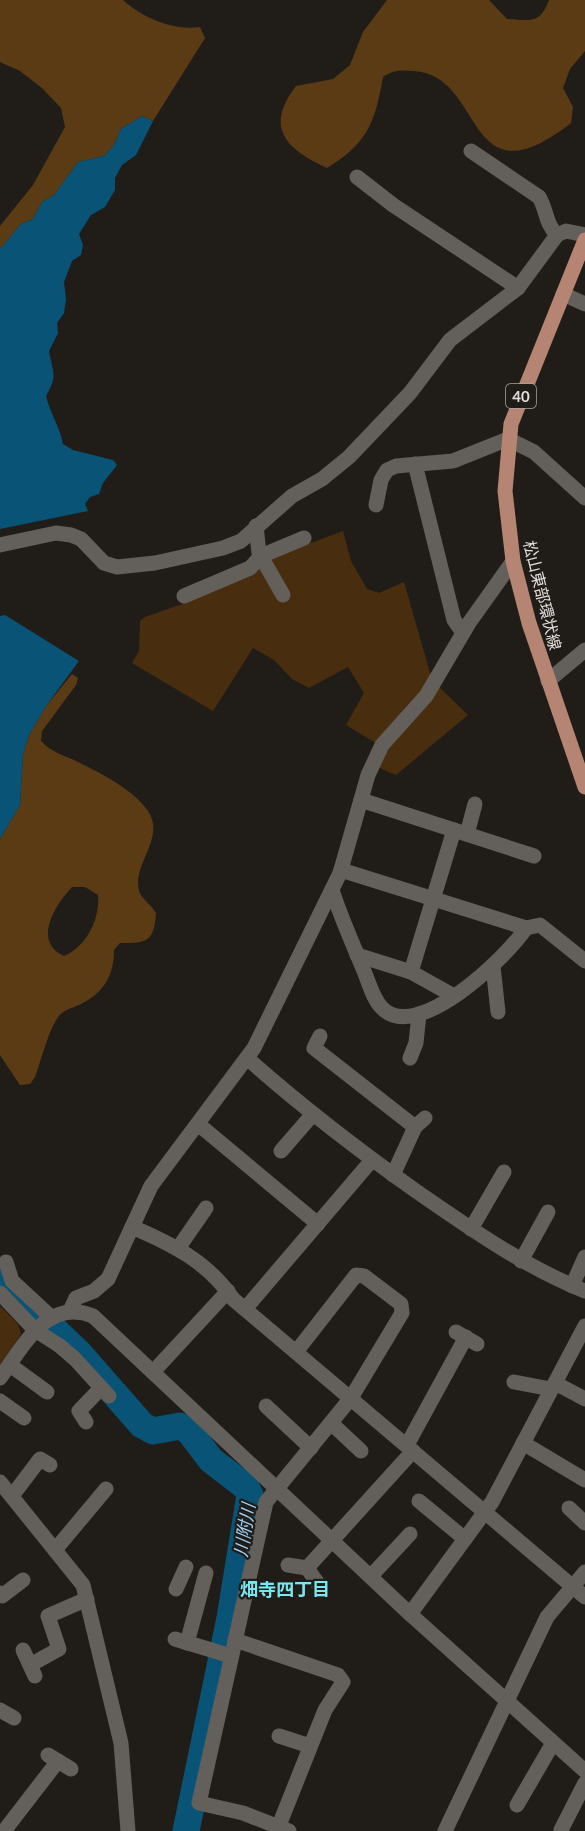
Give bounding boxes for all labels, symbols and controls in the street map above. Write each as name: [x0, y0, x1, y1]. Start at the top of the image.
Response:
road number: 40: [506, 384, 536, 408]
street label: 松山東部環状線: [520, 538, 566, 652]
water label: 川附川: [229, 1500, 259, 1558]
district label: 畑寺四丁目: [240, 1578, 330, 1600]

